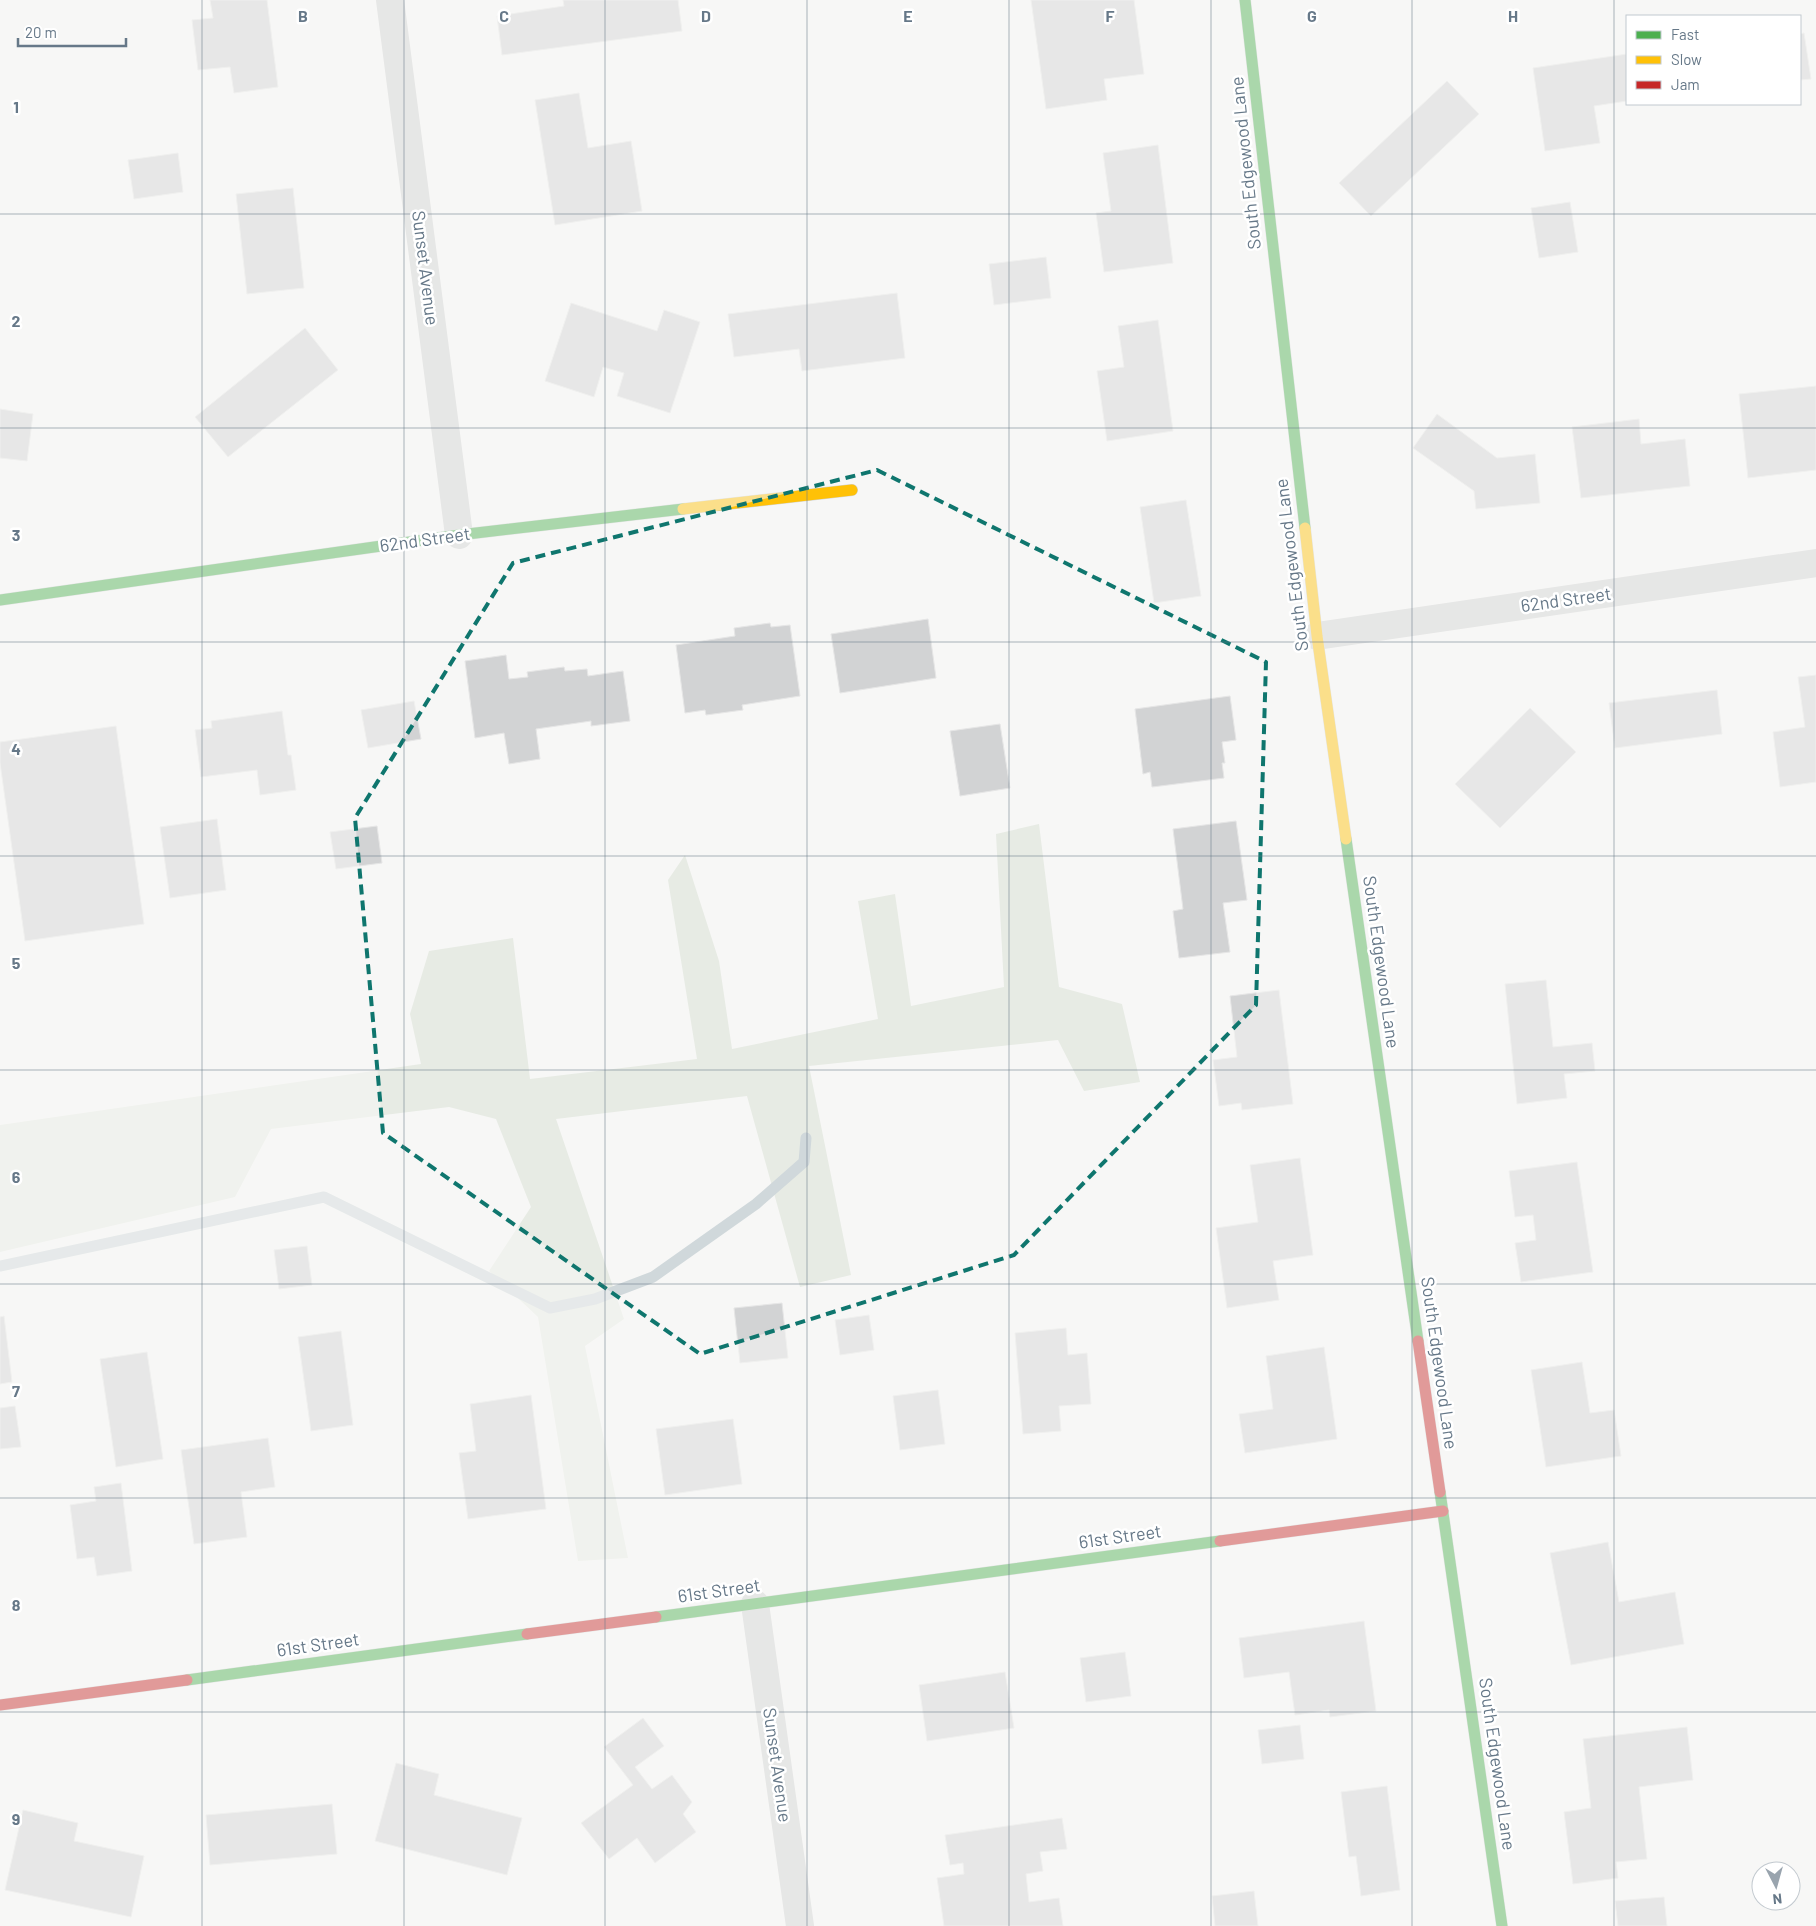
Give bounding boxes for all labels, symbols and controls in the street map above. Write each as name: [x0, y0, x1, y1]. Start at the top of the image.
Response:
text: B: [298, 6, 308, 25]
text: C: [499, 6, 509, 25]
text: D: [701, 6, 711, 25]
text: E: [903, 6, 913, 25]
text: F: [1106, 6, 1115, 25]
text: G: [1307, 6, 1317, 25]
text: H: [1508, 6, 1518, 25]
scale bar: [18, 15, 125, 47]
legend: [1626, 15, 1801, 105]
text: 20 m: [25, 23, 57, 41]
text: Fast: [1671, 25, 1699, 43]
text: Slow: [1671, 50, 1702, 68]
text: Jam: [1671, 75, 1700, 93]
street label: South Edgewood Lane: [1225, 76, 1265, 251]
text: 1: [13, 97, 19, 116]
street label: Sunset Avenue: [408, 209, 444, 326]
text: 2: [12, 311, 21, 330]
street label: South Edgewood Lane: [1269, 478, 1313, 653]
street label: 62nd Street: [378, 522, 471, 556]
text: 3: [12, 525, 20, 544]
street label: 62nd Street: [1519, 582, 1612, 616]
text: 4: [11, 739, 21, 758]
street label: South Edgewood Lane: [1359, 874, 1405, 1049]
text: 5: [12, 953, 21, 972]
text: 6: [12, 1167, 21, 1186]
street label: South Edgewood Lane: [1417, 1275, 1463, 1450]
text: 7: [12, 1381, 20, 1400]
street label: 61st Street: [1077, 1519, 1163, 1553]
street label: 61st Street: [676, 1573, 762, 1607]
text: 8: [12, 1595, 21, 1614]
street label: 61st Street: [275, 1627, 361, 1661]
street label: South Edgewood Lane: [1475, 1676, 1521, 1851]
street label: Sunset Avenue: [759, 1706, 797, 1824]
text: 9: [12, 1809, 20, 1828]
north arrow: [1751, 1861, 1801, 1911]
text: N: [1772, 1890, 1783, 1908]

